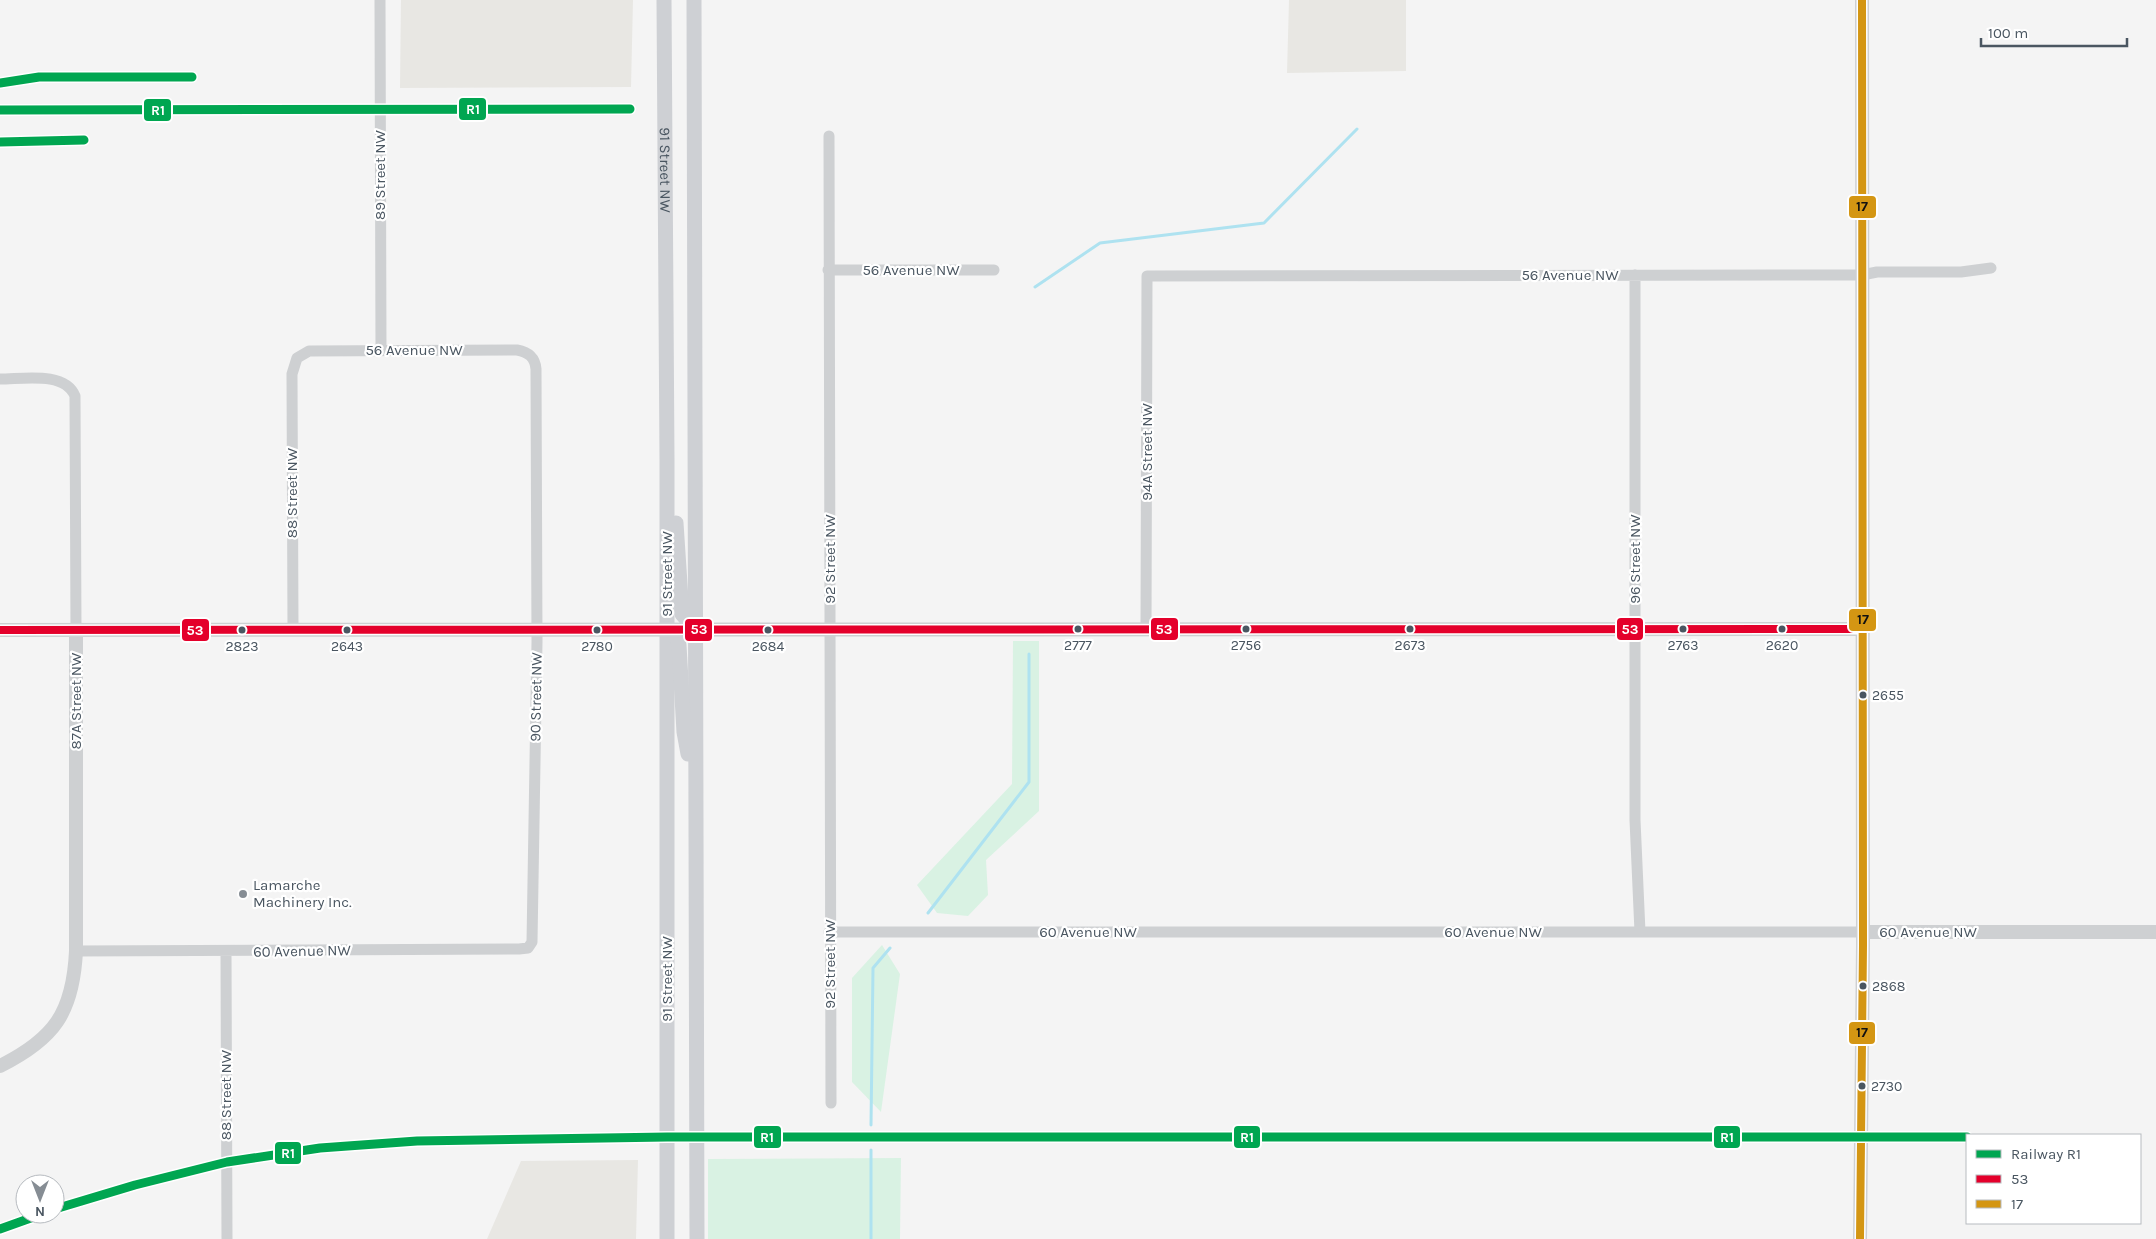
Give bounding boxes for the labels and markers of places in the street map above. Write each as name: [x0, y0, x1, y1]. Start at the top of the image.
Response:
marker: 2777: [1073, 624, 1083, 634]
marker: 2756: [1241, 624, 1251, 634]
marker: 2673: [1405, 624, 1415, 634]
marker: 2763: [1678, 624, 1688, 634]
marker: 2620: [1777, 624, 1787, 634]
marker: 2823: [237, 625, 247, 635]
marker: 2643: [342, 625, 352, 635]
marker: 2780: [592, 625, 602, 635]
marker: 2684: [763, 625, 773, 635]
place label: 2777: [1064, 637, 1092, 654]
place label: 2756: [1231, 637, 1261, 654]
place label: 2673: [1395, 637, 1425, 654]
place label: 2763: [1668, 637, 1698, 654]
place label: 2620: [1766, 637, 1798, 654]
place label: 2823: [225, 638, 259, 655]
place label: 2643: [331, 638, 363, 655]
place label: 2780: [581, 638, 613, 655]
place label: 2684: [752, 638, 784, 655]
place label: 2655: [1872, 687, 1904, 704]
marker: 2655: [1858, 690, 1868, 700]
place label: Lamarche Machinery Inc.: [253, 876, 352, 911]
marker: Lamarche Machinery Inc.: [237, 888, 249, 900]
place label: 2868: [1872, 978, 1905, 995]
marker: 2868: [1858, 981, 1868, 991]
place label: 2730: [1871, 1078, 1902, 1095]
marker: 2730: [1857, 1081, 1867, 1091]

